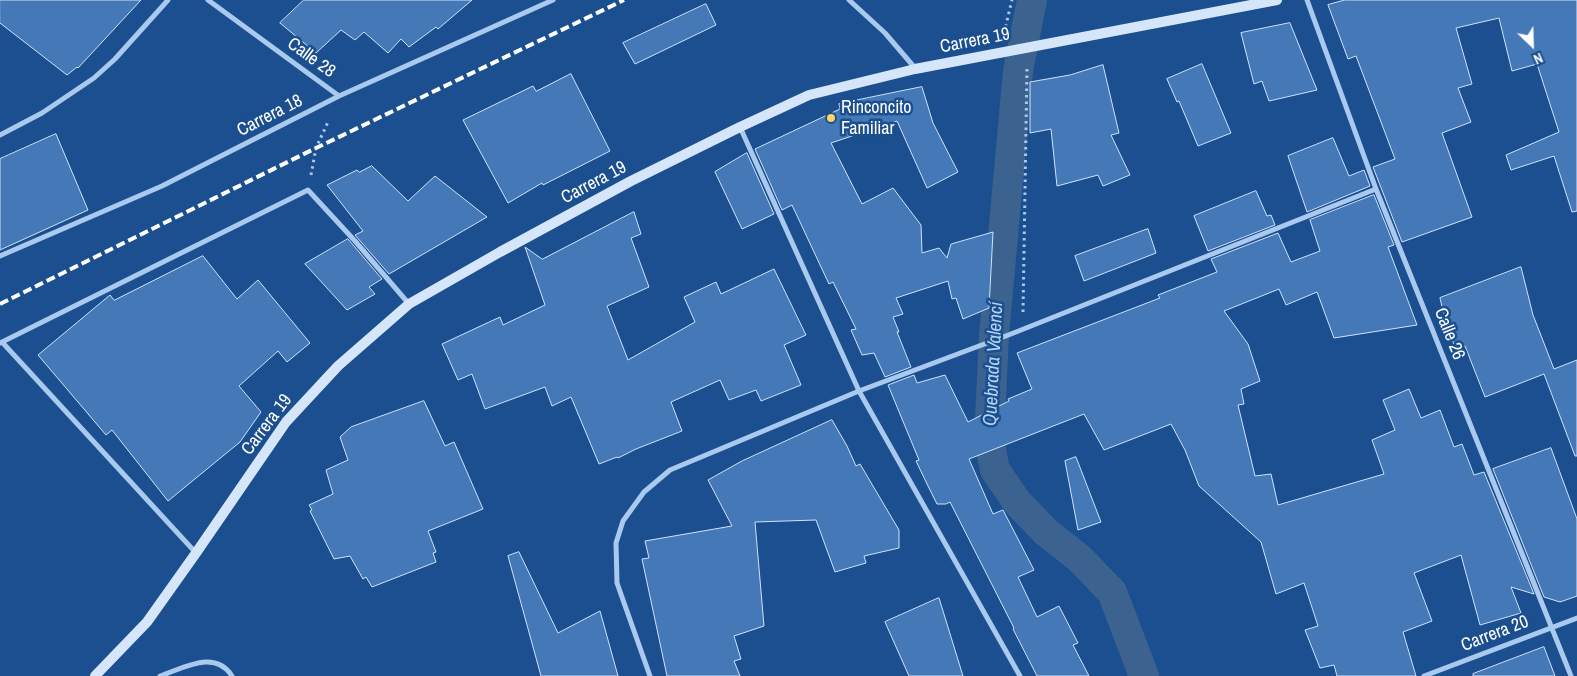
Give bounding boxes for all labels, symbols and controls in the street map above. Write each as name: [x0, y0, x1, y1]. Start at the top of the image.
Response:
north arrow: [1507, 20, 1557, 70]
street label: Carrera 19: [938, 24, 1012, 58]
street label: Calle 28: [283, 33, 339, 83]
text: N: [1531, 49, 1546, 69]
street label: Carrera 18: [234, 90, 306, 142]
place label: Rinconcito Familiar: [841, 97, 912, 140]
marker: Rinconcito Familiar: [825, 112, 837, 124]
street label: Carrera 19: [558, 157, 630, 209]
water label: Quebrada Valencí: [979, 301, 1009, 427]
street label: Calle 26: [1429, 305, 1469, 363]
street label: Carrera 19: [237, 390, 297, 460]
street label: Carrera 20: [1458, 611, 1532, 657]

